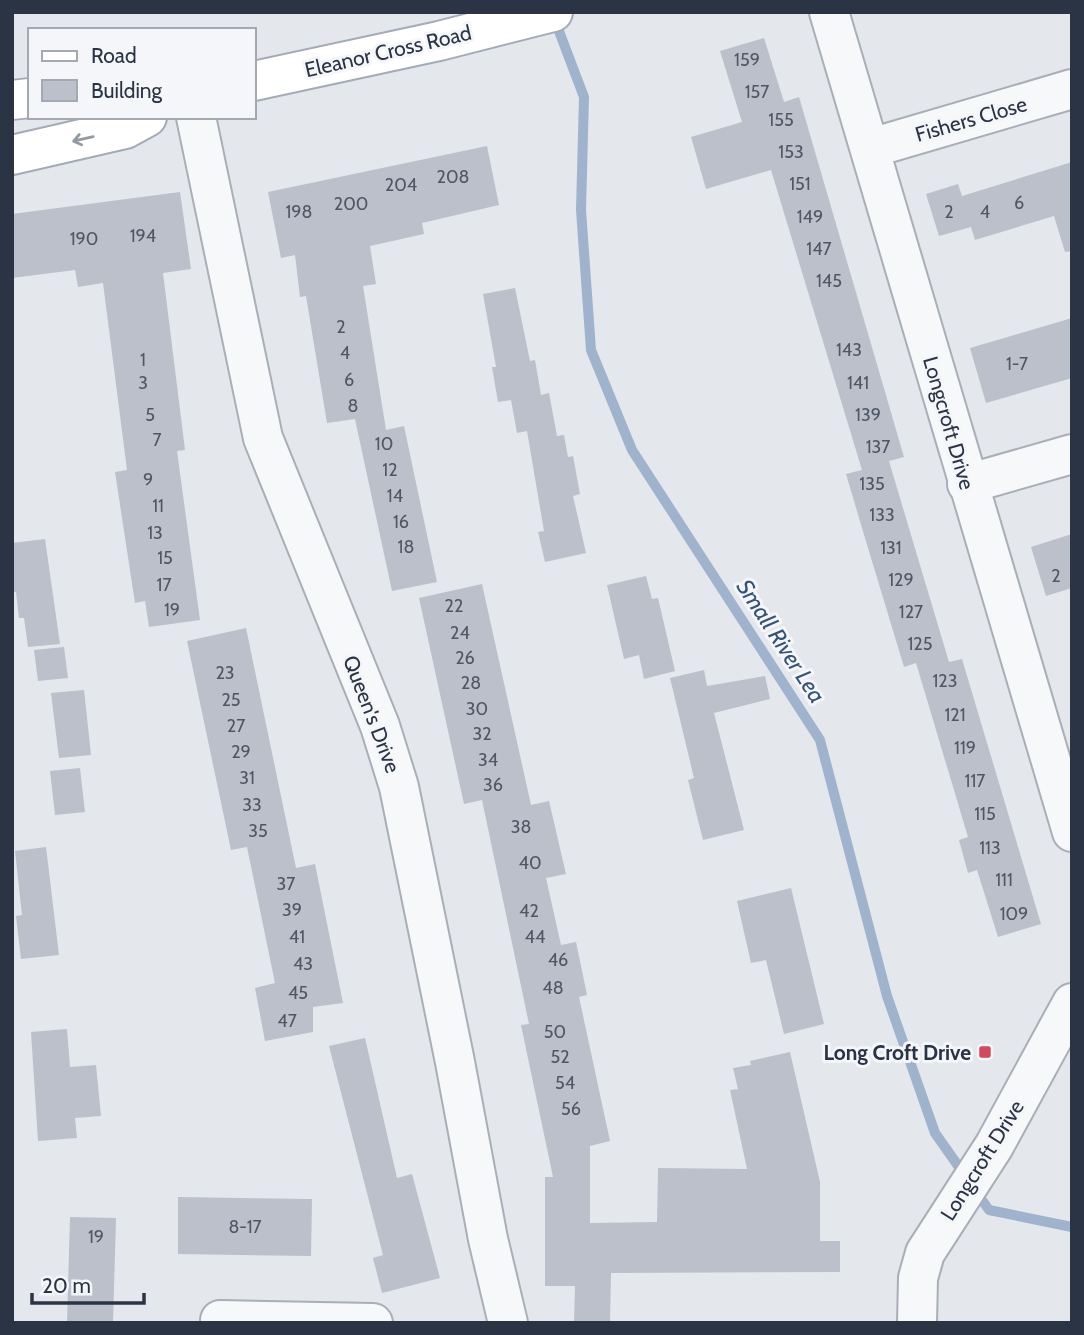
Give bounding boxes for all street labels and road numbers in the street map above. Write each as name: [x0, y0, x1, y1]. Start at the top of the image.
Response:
street label: Eleanor Cross Road: [302, 20, 474, 82]
street label: Fishers Close: [912, 91, 1030, 147]
street label: Longcroft Drive: [918, 354, 980, 493]
street label: Queen's Drive: [338, 652, 406, 777]
street label: Longcroft Drive: [935, 1095, 1029, 1225]

